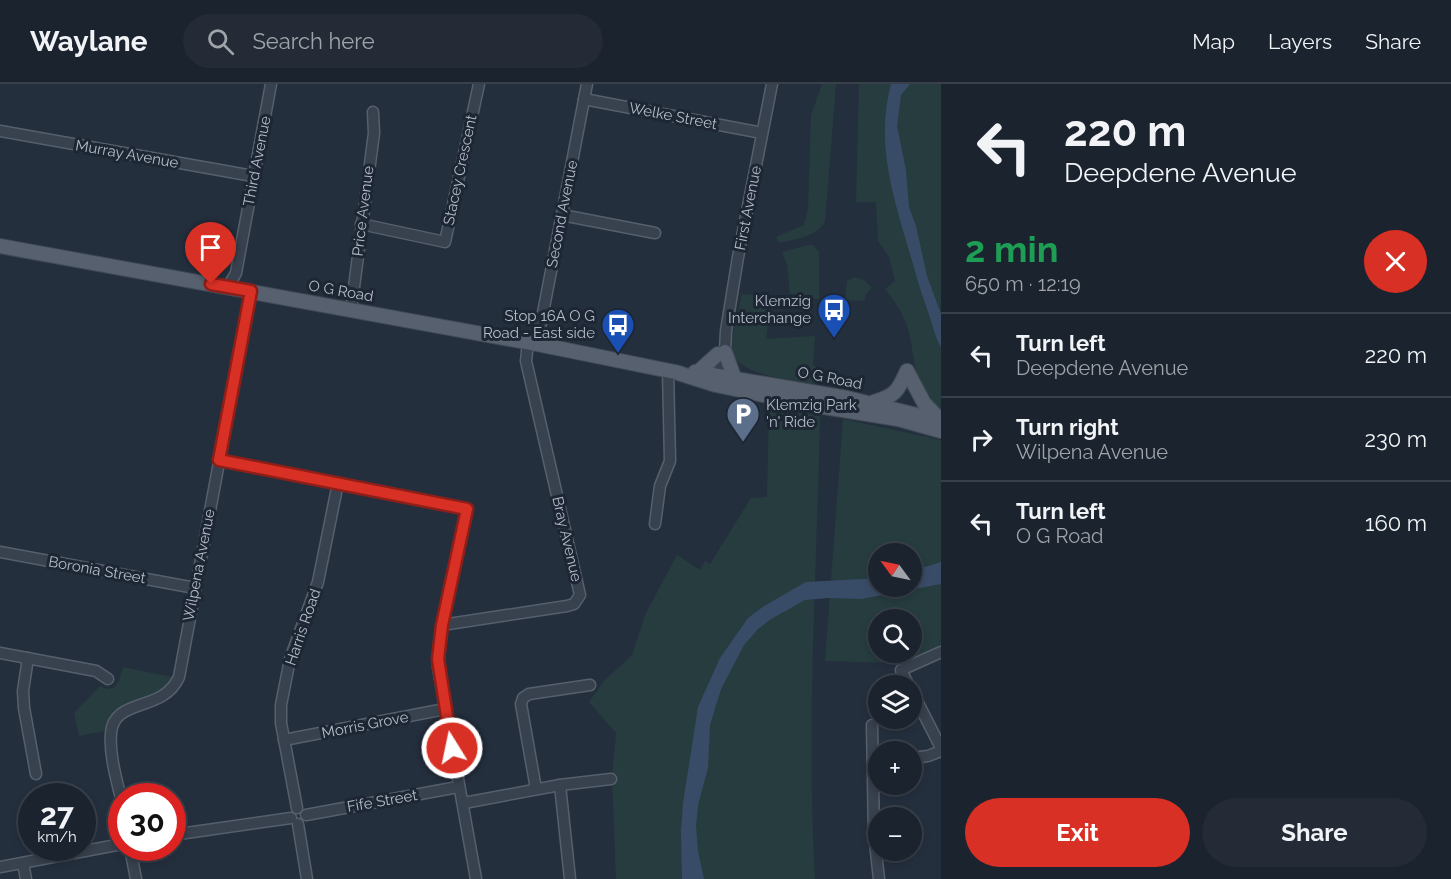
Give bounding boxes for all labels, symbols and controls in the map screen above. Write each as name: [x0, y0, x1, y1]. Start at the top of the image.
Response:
search box: [183, 14, 603, 68]
text: Waylane: [30, 25, 147, 58]
icon: search: [204, 25, 237, 58]
text: Search here: [252, 28, 375, 54]
text: Map: [1192, 29, 1235, 54]
text: Layers: [1268, 29, 1332, 54]
text: Share: [1365, 29, 1421, 54]
street label: Welke Street: [627, 99, 719, 133]
text: 220 m: [1064, 107, 1186, 156]
icon: left: [965, 108, 1043, 186]
street label: Stacey Crescent: [440, 113, 480, 227]
street label: Third Avenue: [239, 114, 275, 208]
street label: Murray Avenue: [74, 136, 180, 172]
text: Deepdene Avenue: [1064, 157, 1297, 188]
street label: Second Avenue: [543, 159, 581, 269]
street label: First Avenue: [731, 164, 765, 252]
street label: Price Avenue: [349, 165, 377, 257]
pin: [185, 222, 236, 284]
text: 2 min: [965, 228, 1058, 270]
button: close: [1364, 230, 1427, 293]
icon: arrive: [194, 231, 227, 264]
text: 650 m · 12:19: [965, 272, 1081, 296]
street label: O G Road: [307, 276, 375, 306]
place label: Klemzig Interchange: [728, 292, 811, 327]
bus stop icon: Klemzig Interchange: [816, 292, 852, 339]
place label: Stop 16A O G Road - East side: [483, 307, 595, 342]
bus stop icon: Stop 16A O G Road - East side: [600, 307, 636, 354]
text: Turn left: [1016, 330, 1106, 356]
icon: left: [965, 339, 998, 372]
text: 220 m: [1365, 342, 1427, 368]
text: Deepdene Avenue: [1016, 356, 1188, 380]
street label: O G Road: [796, 363, 864, 393]
parking icon: Klemzig Park 'n' Ride: [725, 396, 761, 443]
place label: Klemzig Park 'n' Ride: [766, 396, 857, 431]
text: Turn right: [1016, 414, 1119, 440]
icon: right: [965, 423, 998, 456]
text: 230 m: [1364, 426, 1427, 452]
text: Wilpena Avenue: [1016, 440, 1168, 464]
street label: Bray Avenue: [548, 495, 586, 584]
text: Turn left: [1016, 498, 1106, 524]
street label: Wilpena Avenue: [179, 507, 219, 623]
icon: left: [965, 507, 998, 540]
text: 160 m: [1365, 510, 1427, 536]
text: O G Road: [1016, 524, 1104, 548]
north arrow: [868, 543, 922, 597]
map controls: [868, 543, 922, 861]
street label: Boronia Street: [47, 553, 147, 587]
street label: Harris Road: [281, 586, 325, 668]
button: search: [868, 609, 922, 663]
button: layers: [868, 675, 922, 729]
street label: Morris Grove: [320, 708, 410, 742]
position arrow: [420, 716, 484, 780]
button: +: [868, 741, 922, 795]
speed limit sign: 30: [108, 783, 186, 861]
street label: Fife Street: [345, 786, 419, 816]
text: 27: [40, 797, 74, 832]
button: Exit: [965, 798, 1190, 867]
button: Share: [1202, 798, 1427, 867]
button: −: [868, 807, 922, 861]
text: km/h: [37, 828, 77, 846]

